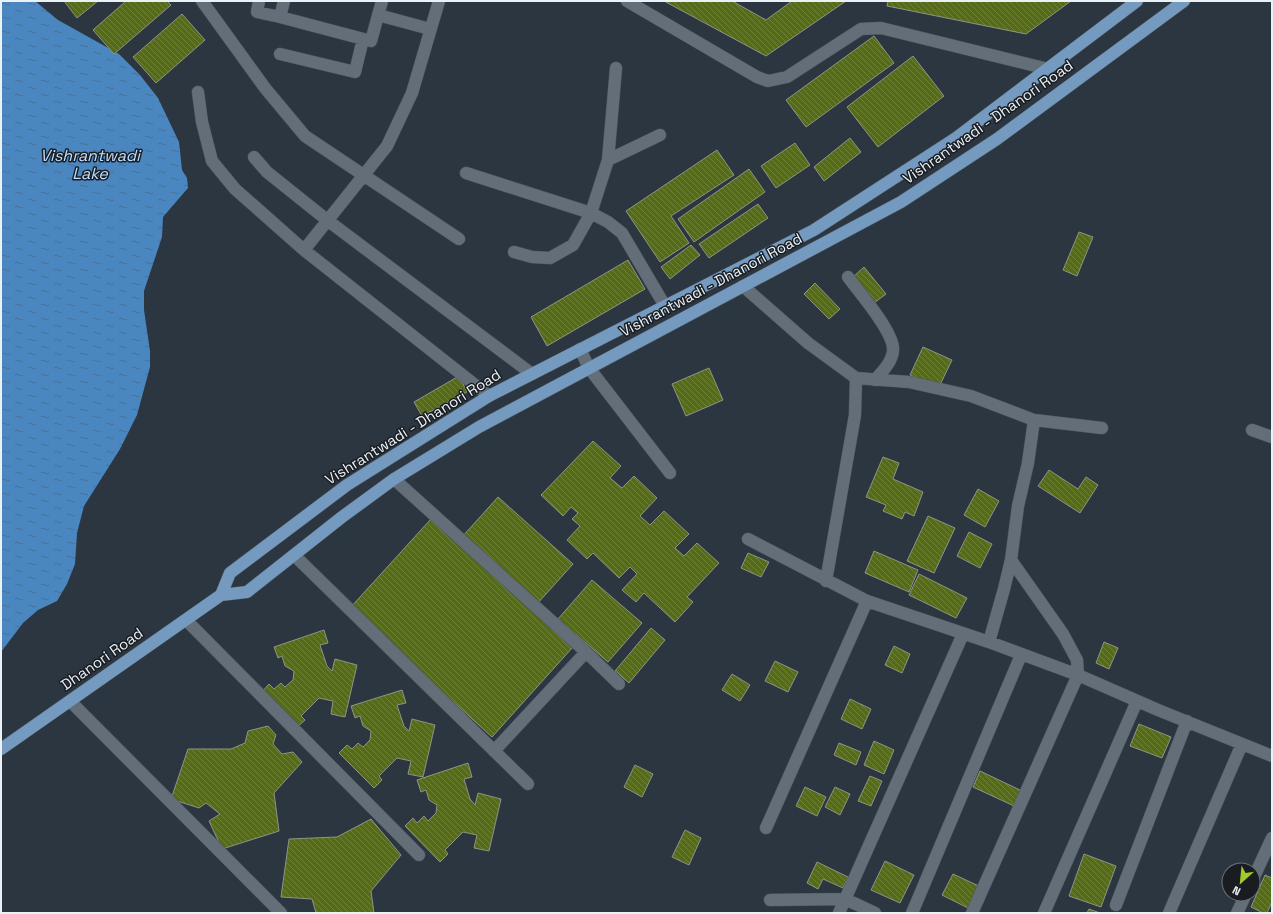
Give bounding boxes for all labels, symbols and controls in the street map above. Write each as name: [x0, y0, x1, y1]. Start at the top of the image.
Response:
street label: Vishrantwadi - Dhanori Road: [899, 55, 1077, 188]
water label: Vishrantwadi Lake: [40, 145, 142, 184]
street label: Vishrantwadi - Dhanori Road: [616, 228, 805, 341]
street label: Vishrantwadi - Dhanori Road: [321, 365, 504, 489]
street label: Dhanori Road: [57, 623, 147, 694]
north arrow: [1221, 862, 1261, 902]
text: N: [1230, 883, 1243, 899]

